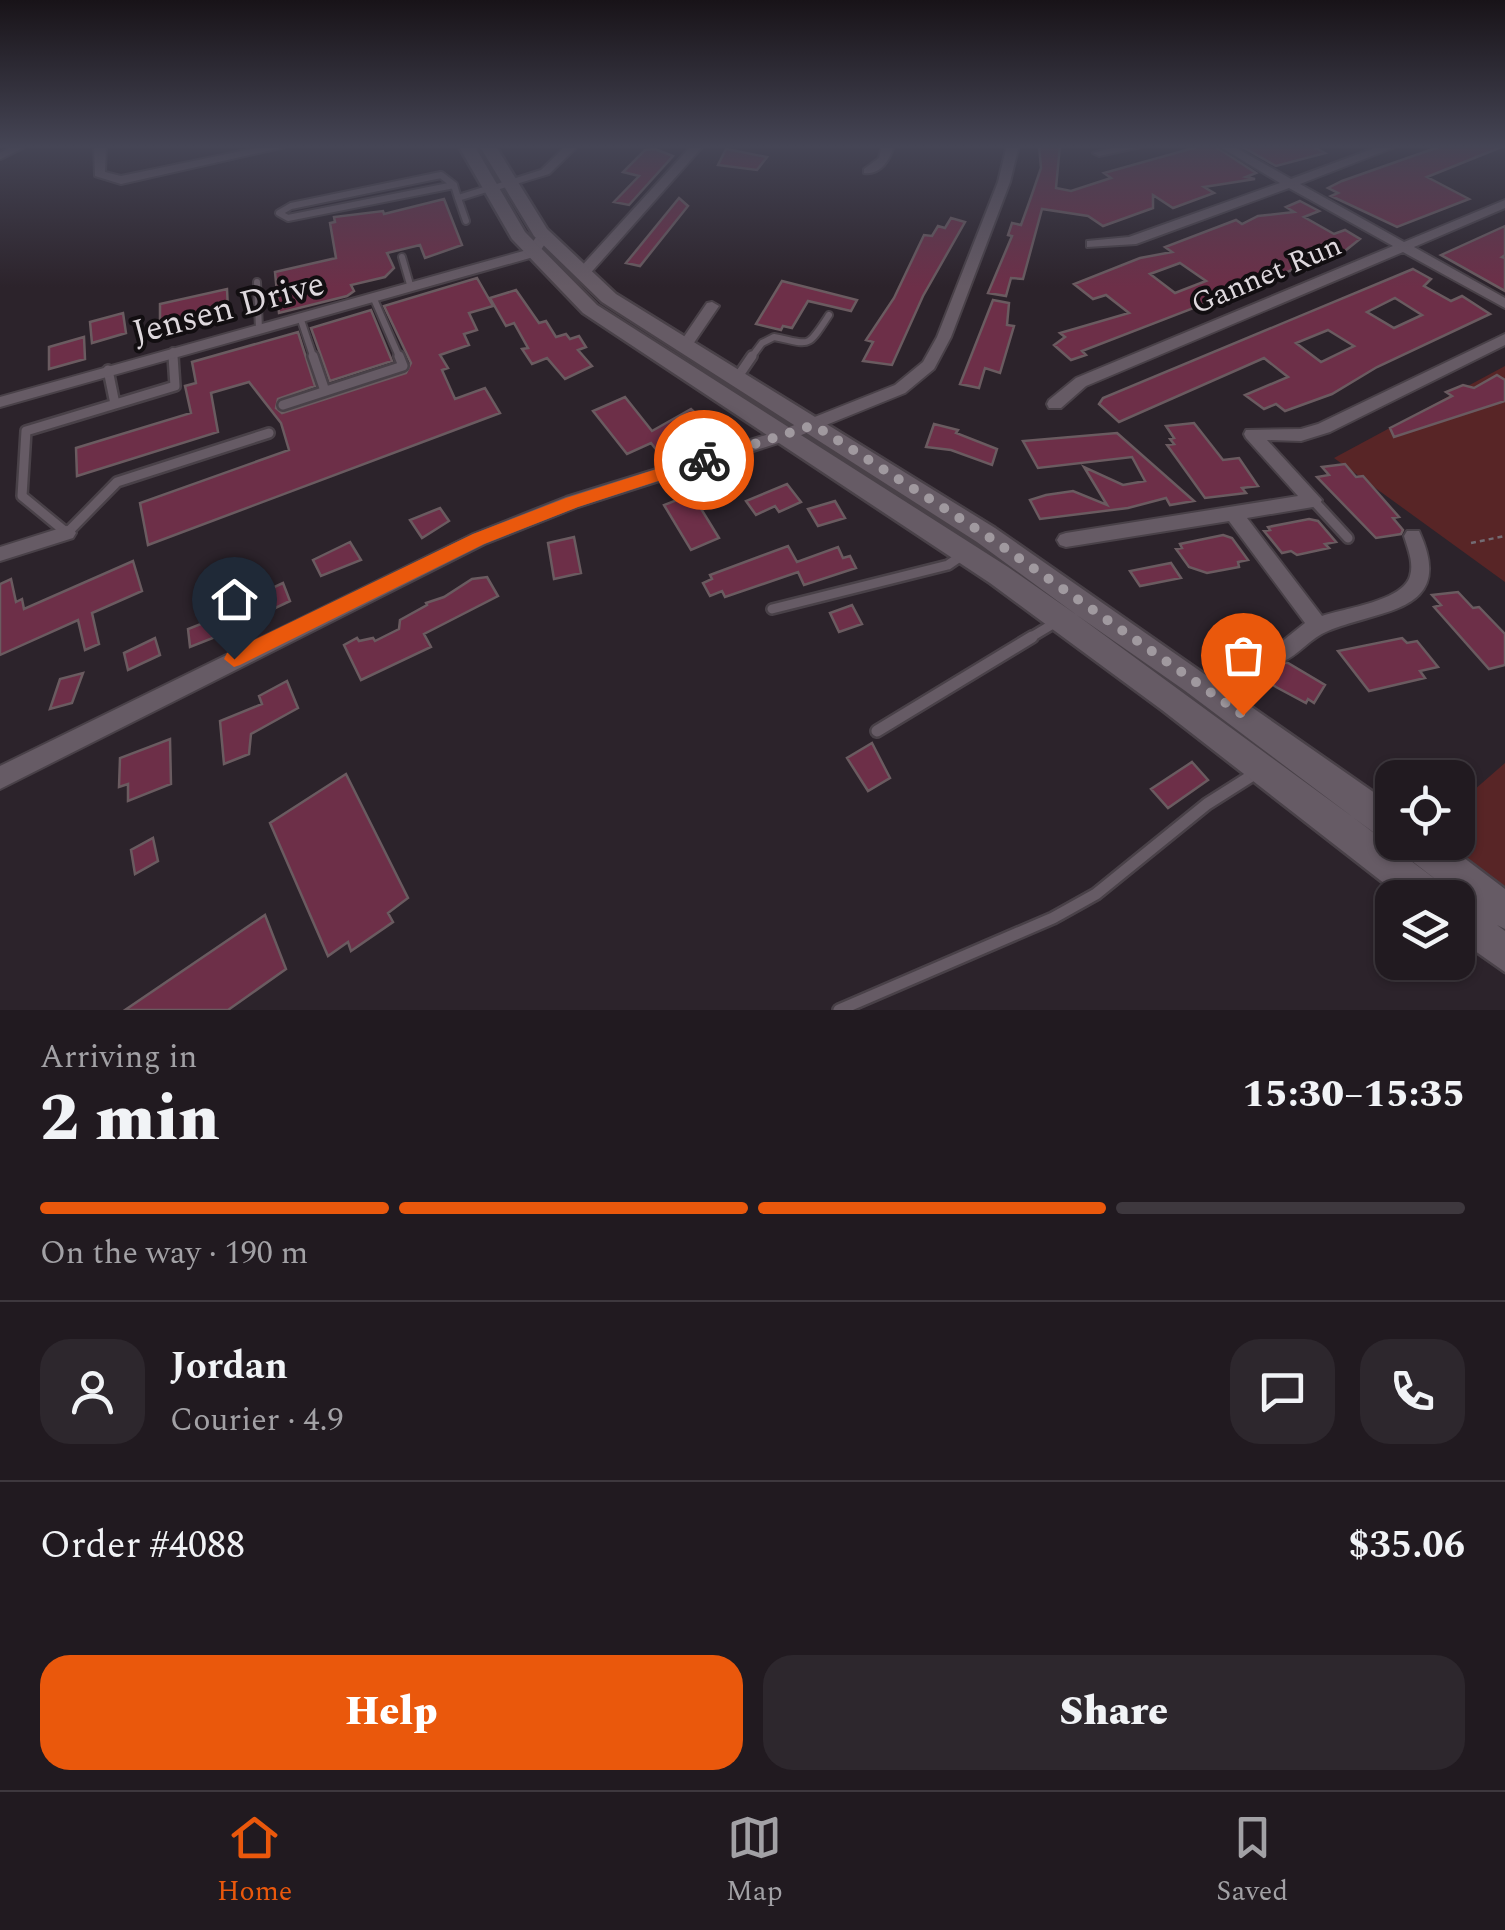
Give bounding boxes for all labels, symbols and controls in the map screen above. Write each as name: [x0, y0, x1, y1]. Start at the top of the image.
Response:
street label: Gannet Run: [1184, 223, 1349, 327]
street label: Jensen Drive: [126, 257, 330, 360]
courier: [654, 410, 754, 510]
icon: bike: [677, 433, 732, 488]
pin: [192, 557, 277, 660]
icon: home: [207, 572, 262, 627]
pin: [1201, 613, 1286, 716]
icon: bag: [1216, 628, 1271, 683]
map controls: [1375, 760, 1475, 980]
button: locate: [1375, 760, 1475, 860]
button: layers: [1375, 880, 1475, 980]
text: Arriving in: [40, 1033, 197, 1082]
text: 15:30–15:35: [1242, 1066, 1465, 1124]
text: 2 min: [40, 1070, 220, 1169]
text: On the way · 190 m: [40, 1229, 308, 1278]
text: Jordan: [170, 1338, 288, 1396]
button: person: [40, 1339, 145, 1444]
button: chat: [1230, 1339, 1335, 1444]
button: phone: [1360, 1339, 1465, 1444]
text: Courier · 4.9: [170, 1396, 343, 1445]
text: Order #4088: [40, 1517, 245, 1575]
text: $35.06: [1348, 1517, 1465, 1575]
button: Help: [40, 1655, 743, 1770]
button: Share: [763, 1655, 1465, 1770]
tab: Home: [217, 1810, 292, 1913]
tab: Map: [726, 1810, 783, 1913]
tab: Saved: [1216, 1810, 1288, 1913]

